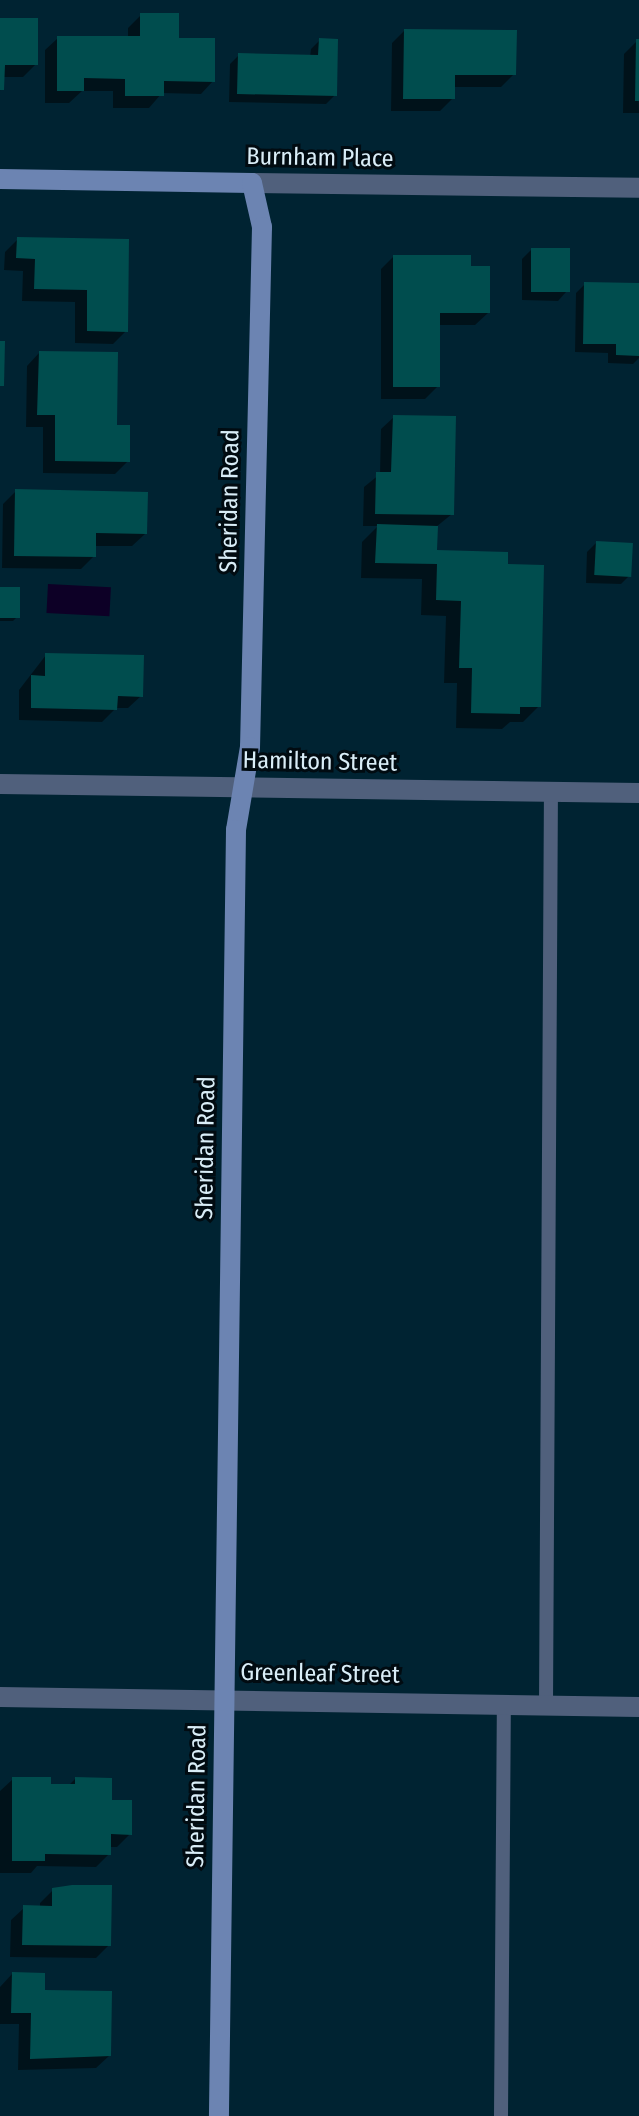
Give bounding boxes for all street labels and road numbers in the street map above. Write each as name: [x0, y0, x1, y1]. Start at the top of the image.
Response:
street label: Burnham Place: [246, 142, 394, 174]
street label: Sheridan Road: [214, 429, 246, 573]
street label: Hamilton Street: [242, 746, 398, 778]
street label: Sheridan Road: [190, 1076, 222, 1220]
street label: Greenleaf Street: [240, 1658, 400, 1690]
street label: Sheridan Road: [181, 1724, 213, 1868]

